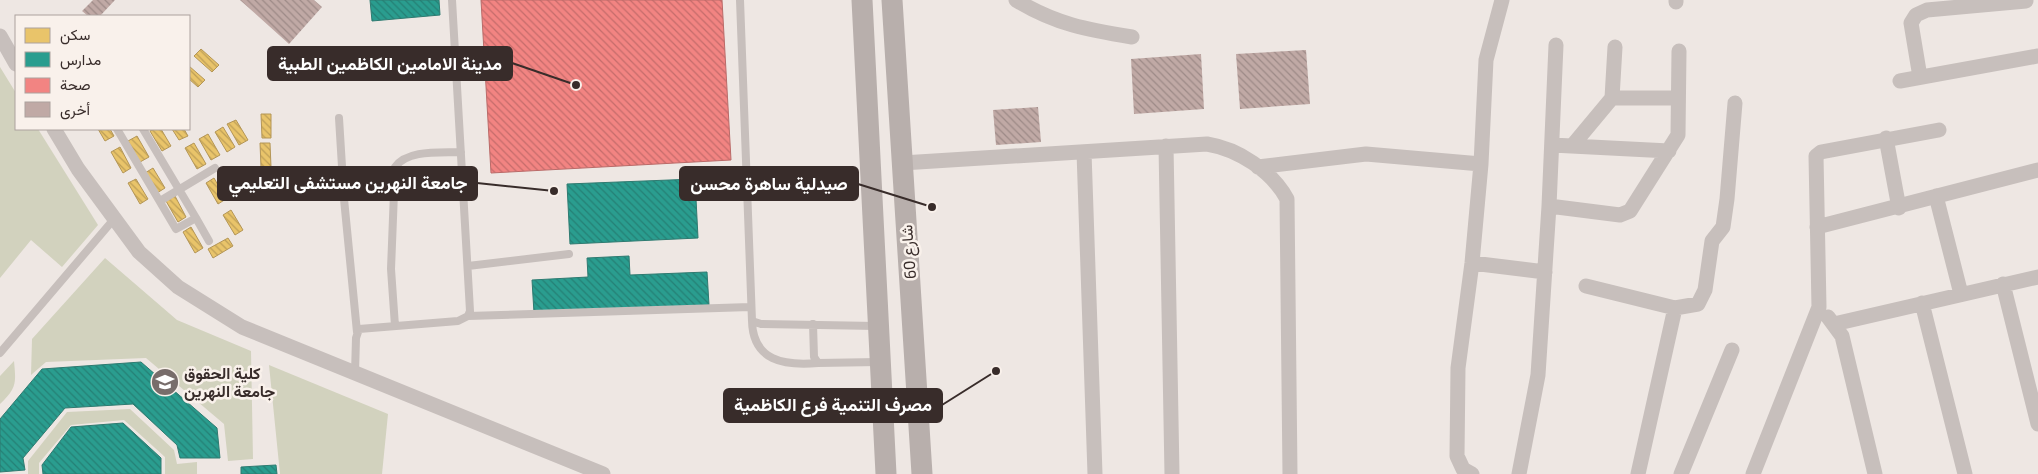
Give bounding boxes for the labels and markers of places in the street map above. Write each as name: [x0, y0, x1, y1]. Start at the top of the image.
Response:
callout: مدينة الامامين الكاظمين الطبية: [268, 47, 512, 80]
callout: جامعة النهرين مستشفى التعليمي: [218, 167, 477, 200]
callout: صيدلية ساهرة محسن: [680, 167, 858, 200]
place label: كلية الحقوق جامعة النهرين: [184, 363, 275, 402]
school or university icon: كلية الحقوق جامعة النهرين: [150, 367, 180, 397]
callout: مصرف التنمية فرع الكاظمية: [724, 389, 942, 422]

